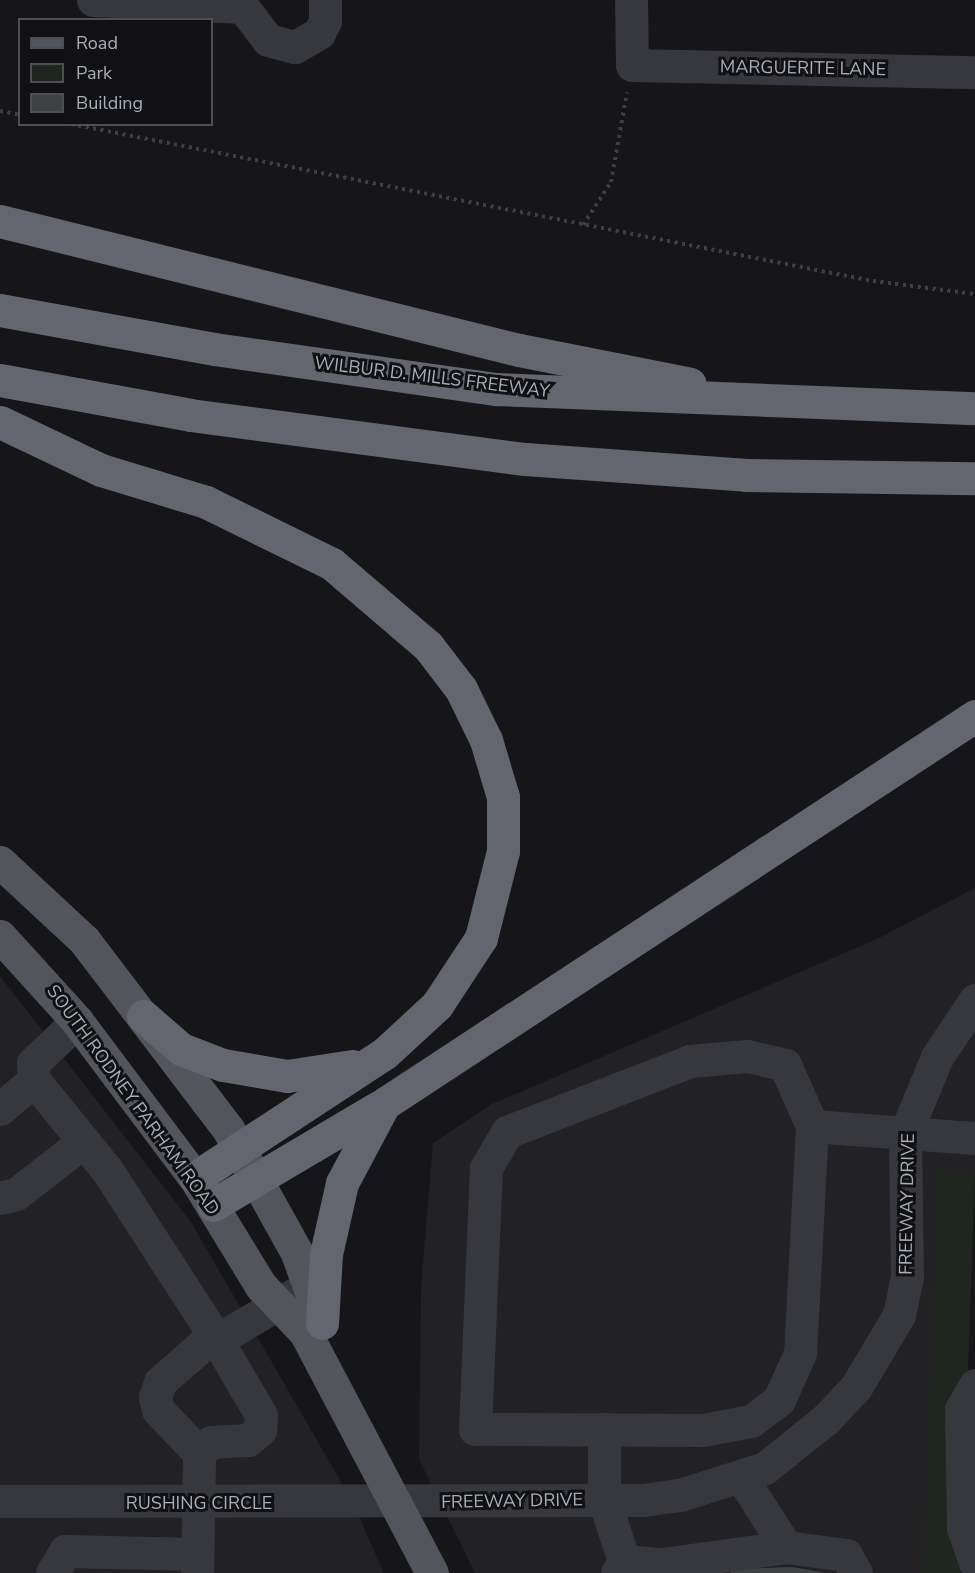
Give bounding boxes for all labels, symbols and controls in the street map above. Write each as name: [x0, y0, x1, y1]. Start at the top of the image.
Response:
legend: [18, 18, 213, 126]
text: Road: [76, 31, 118, 55]
street label: MARGUERITE LANE: [720, 56, 886, 80]
text: Park: [76, 61, 112, 85]
text: Building: [76, 91, 143, 115]
street label: WILBUR D. MILLS FREEWAY: [313, 352, 551, 402]
street label: SOUTH RODNEY PARHAM ROAD: [42, 981, 224, 1219]
street label: FREEWAY DRIVE: [895, 1133, 919, 1275]
street label: FREEWAY DRIVE: [441, 1489, 583, 1513]
street label: RUSHING CIRCLE: [126, 1492, 272, 1514]

